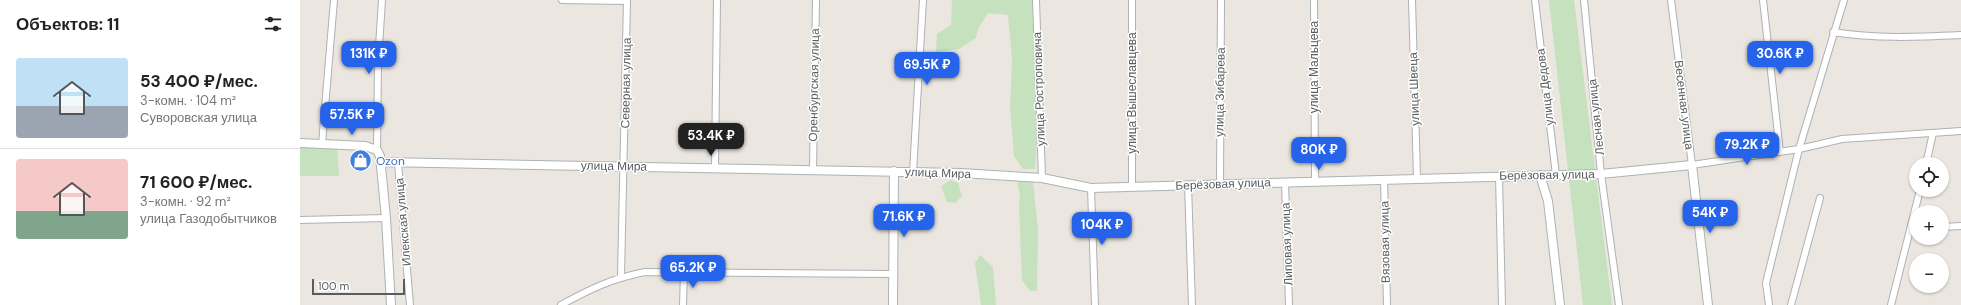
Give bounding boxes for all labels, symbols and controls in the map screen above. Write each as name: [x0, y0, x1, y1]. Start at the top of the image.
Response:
text: Объектов: 11: [16, 13, 119, 35]
icon: filters: [262, 13, 284, 35]
street label: улица Мальцева: [1306, 20, 1322, 113]
street label: Оренбургская улица: [805, 28, 823, 142]
street label: улица Ростроповича: [1029, 31, 1049, 146]
street label: улица Вышеславцева: [1124, 32, 1140, 154]
street label: Северная улица: [617, 37, 635, 129]
pin: 131K ₽: [336, 41, 402, 75]
pin: 30.6K ₽: [1743, 41, 1817, 75]
text: 131K ₽: [350, 45, 388, 62]
text: 30.6K ₽: [1756, 45, 1804, 62]
street label: улица Зибарева: [1211, 47, 1229, 137]
street label: улица Дедова: [1532, 47, 1558, 126]
pin: 69.5K ₽: [890, 52, 964, 86]
street label: улица Швеца: [1405, 52, 1423, 126]
text: 69.5K ₽: [903, 56, 951, 73]
street label: Весенная улица: [1671, 59, 1697, 151]
text: 53 400 ₽/мес.: [140, 70, 258, 92]
icon: home: [48, 74, 96, 122]
street label: Лесная улица: [1584, 78, 1608, 156]
text: 3-комн. · 104 m²: [140, 92, 236, 109]
pin: 57.5K ₽: [315, 102, 389, 136]
text: 57.5K ₽: [329, 106, 375, 123]
text: Суворовская улица: [140, 109, 257, 126]
pin: 53.4K ₽: [674, 123, 748, 157]
text: 53.4K ₽: [687, 127, 735, 144]
pin: 79.2K ₽: [1710, 132, 1784, 166]
text: 79.2K ₽: [1724, 136, 1770, 153]
pin: 80K ₽: [1291, 137, 1347, 171]
text: 80K ₽: [1300, 141, 1338, 158]
shop icon: Ozon: [347, 148, 373, 174]
place label: Ozon: [376, 153, 405, 169]
street label: улица Мира: [581, 157, 648, 175]
map controls: [1909, 157, 1949, 293]
button: locate: [1909, 157, 1949, 197]
street label: улица Мира: [905, 164, 972, 182]
street label: Берёзовая улица: [1499, 166, 1595, 184]
text: 71 600 ₽/мес.: [140, 171, 252, 193]
street label: Берёзовая улица: [1175, 174, 1271, 194]
icon: home: [48, 175, 96, 223]
street label: Илекская улица: [391, 177, 415, 267]
text: 3-комн. · 92 m²: [140, 193, 231, 210]
pin: 54K ₽: [1682, 200, 1738, 234]
street label: Вязовая улица: [1376, 201, 1394, 283]
street label: Липовая улица: [1278, 202, 1296, 286]
pin: 71.6K ₽: [867, 204, 941, 238]
text: 54K ₽: [1692, 204, 1728, 221]
button: +: [1909, 205, 1949, 245]
text: 71.6K ₽: [882, 208, 926, 225]
text: улица Газодобытчиков: [140, 210, 277, 227]
pin: 104K ₽: [1069, 212, 1135, 246]
text: 104K ₽: [1081, 216, 1123, 233]
button: −: [1909, 253, 1949, 293]
pin: 65.2K ₽: [656, 255, 730, 289]
text: 65.2K ₽: [670, 259, 716, 276]
scale bar: [312, 277, 405, 296]
text: 100 m: [318, 279, 349, 293]

